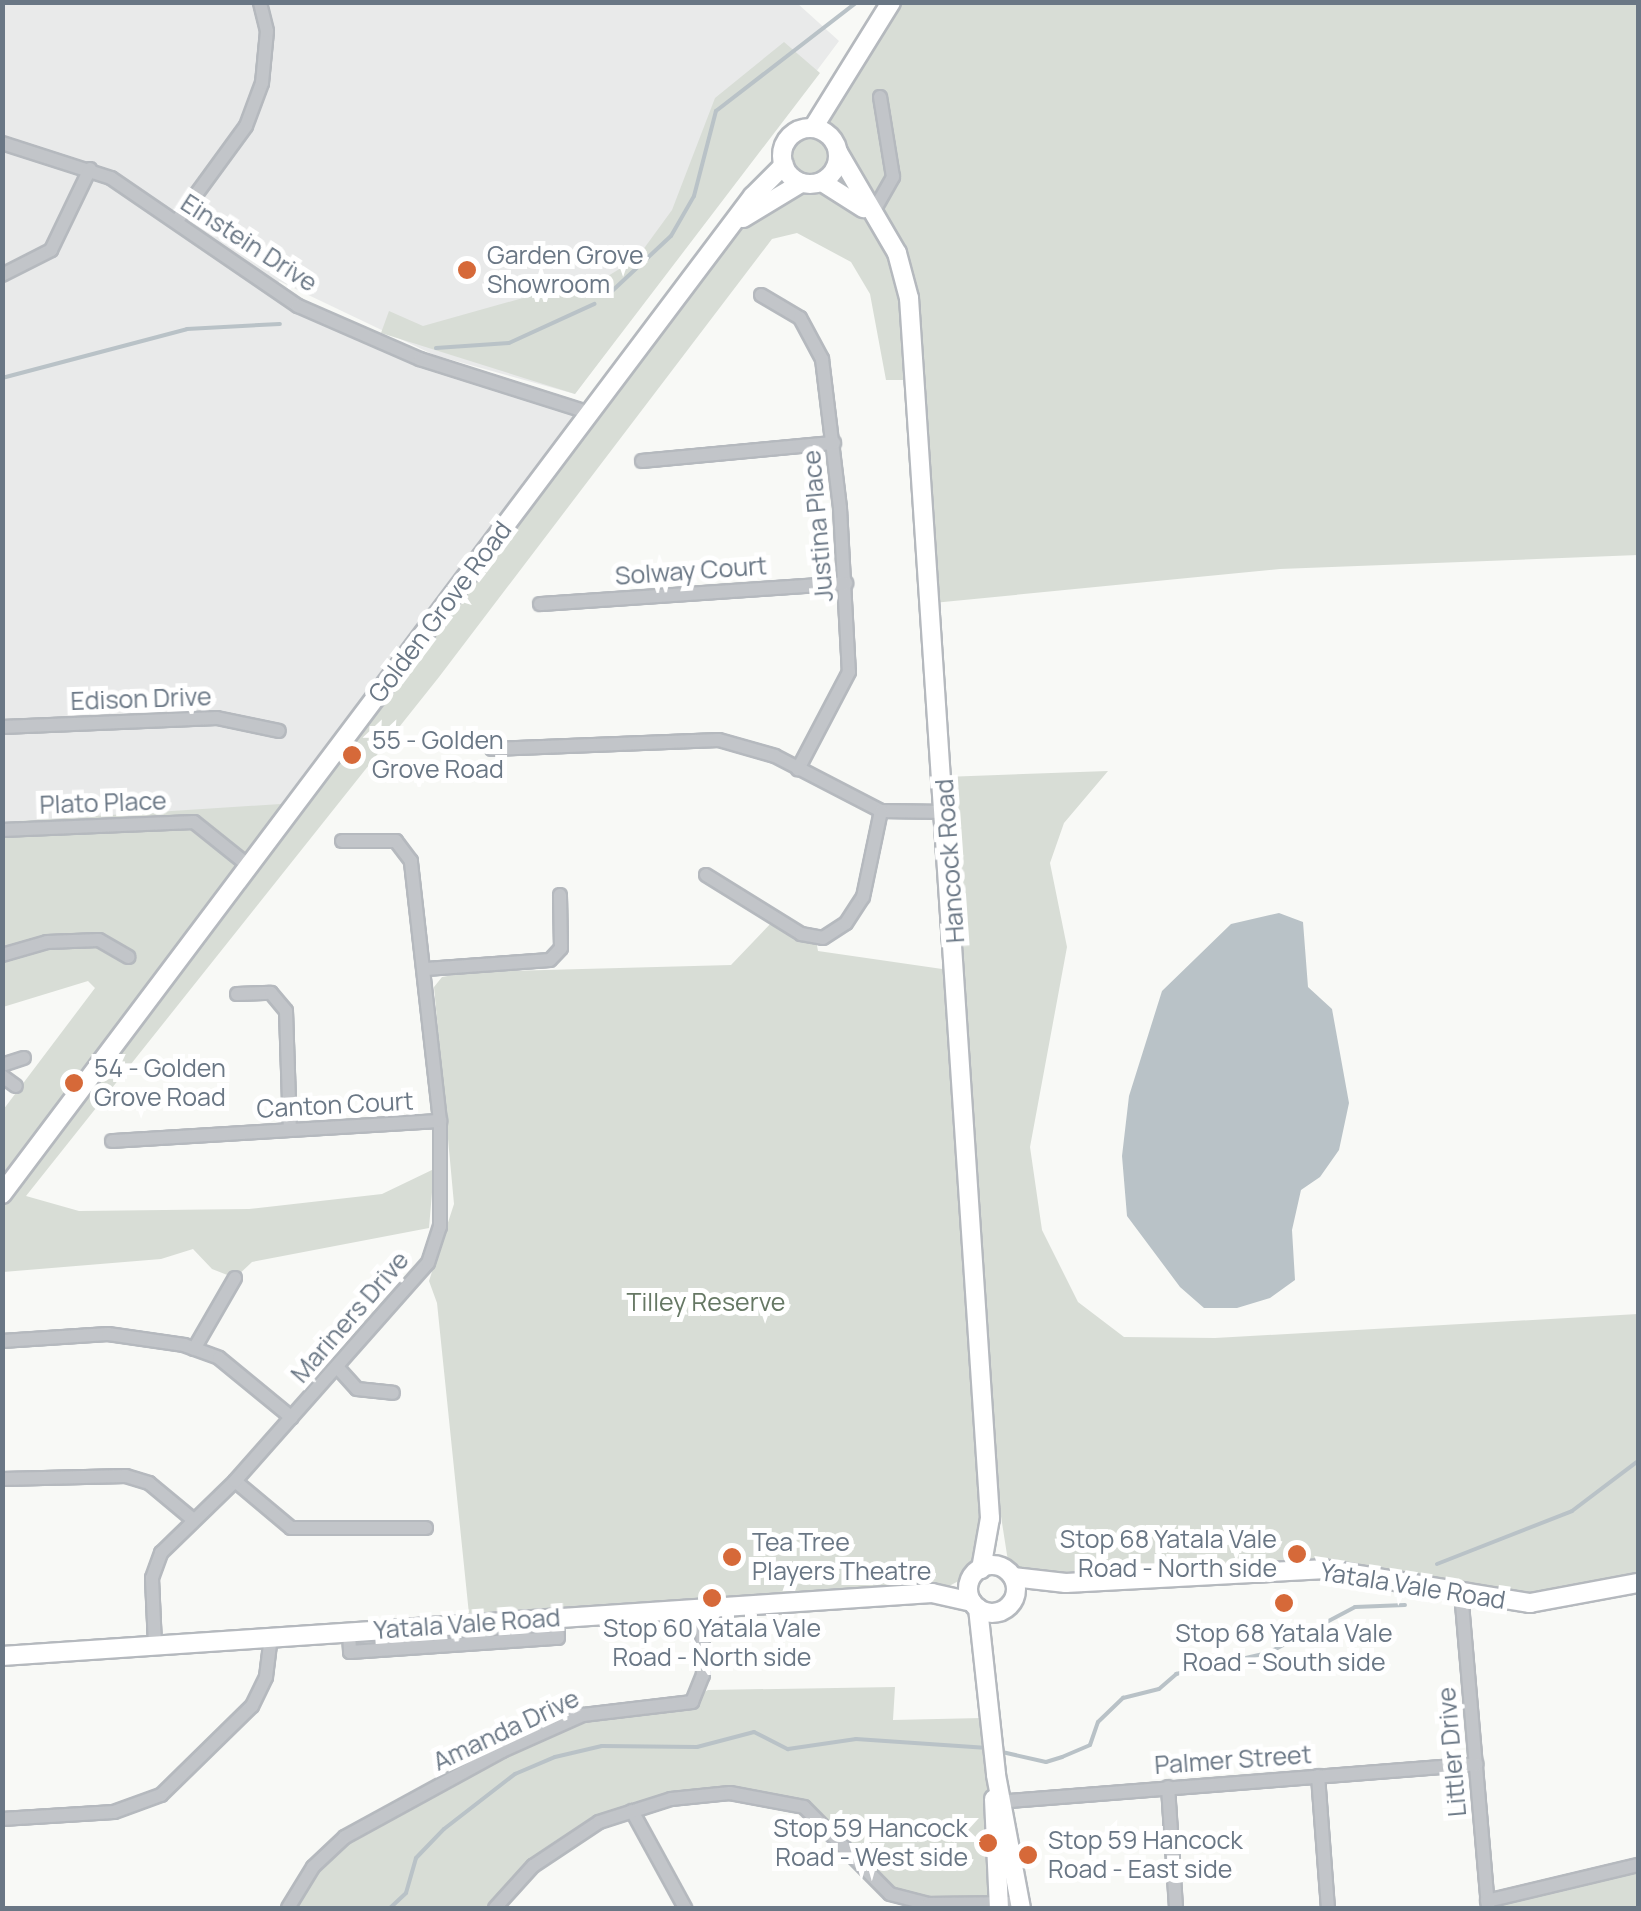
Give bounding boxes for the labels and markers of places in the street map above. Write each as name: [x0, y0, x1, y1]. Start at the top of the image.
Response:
place label: Garden Grove Showroom: [487, 241, 644, 300]
marker: Garden Grove Showroom: [456, 259, 478, 281]
place label: 55 - Golden Grove Road: [372, 726, 504, 785]
marker: 55 - Golden Grove Road: [341, 744, 363, 766]
place label: 54 - Golden Grove Road: [94, 1054, 226, 1113]
marker: 54 - Golden Grove Road: [63, 1072, 85, 1094]
place label: Stop 68 Yatala Vale Road - North side: [1060, 1525, 1277, 1584]
place label: Tea Tree Players Theatre: [752, 1528, 931, 1587]
marker: Stop 68 Yatala Vale Road - North side: [1286, 1543, 1308, 1565]
marker: Tea Tree Players Theatre: [721, 1546, 743, 1568]
marker: Stop 60 Yatala Vale Road - North side: [701, 1587, 723, 1609]
marker: Stop 68 Yatala Vale Road - South side: [1273, 1592, 1295, 1614]
place label: Stop 60 Yatala Vale Road - North side: [603, 1614, 821, 1673]
place label: Stop 68 Yatala Vale Road - South side: [1175, 1619, 1393, 1678]
place label: Stop 59 Hancock Road - West side: [773, 1814, 968, 1873]
place label: Stop 59 Hancock Road - East side: [1048, 1826, 1243, 1885]
marker: Stop 59 Hancock Road - West side: [977, 1832, 999, 1854]
marker: Stop 59 Hancock Road - East side: [1017, 1844, 1039, 1866]

